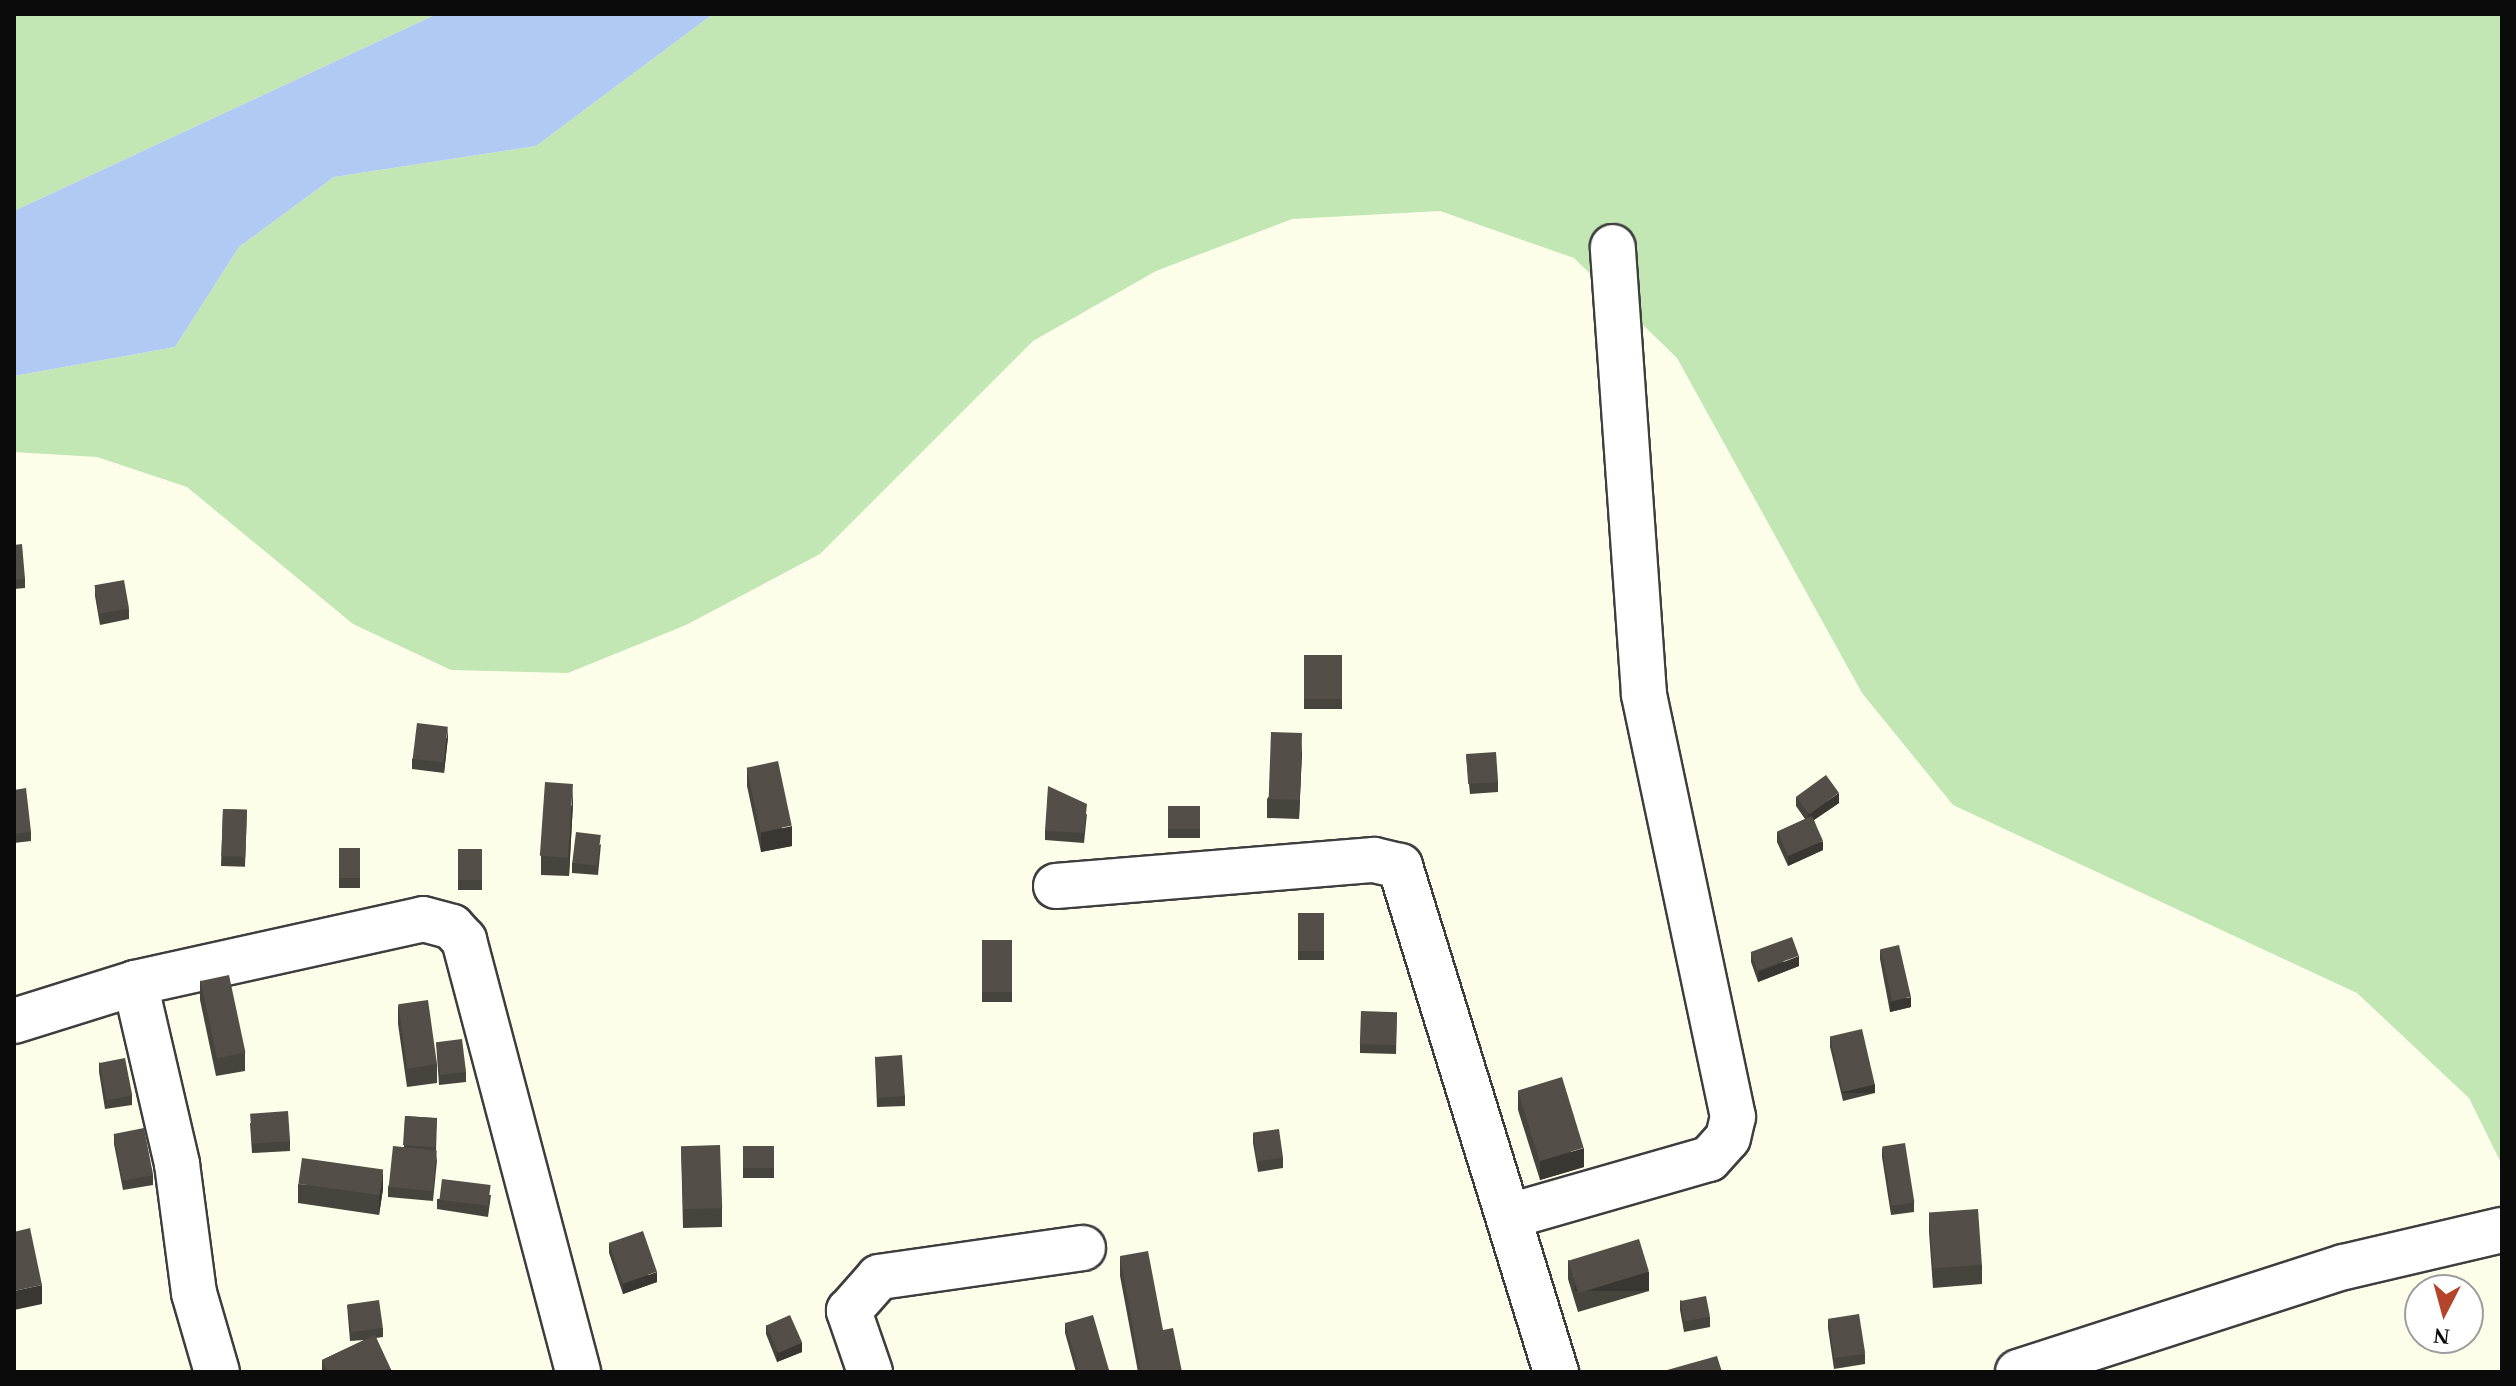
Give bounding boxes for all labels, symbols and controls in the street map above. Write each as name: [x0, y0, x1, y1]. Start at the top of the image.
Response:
north arrow: [2404, 1274, 2484, 1354]
text: N: [2432, 1323, 2451, 1350]

